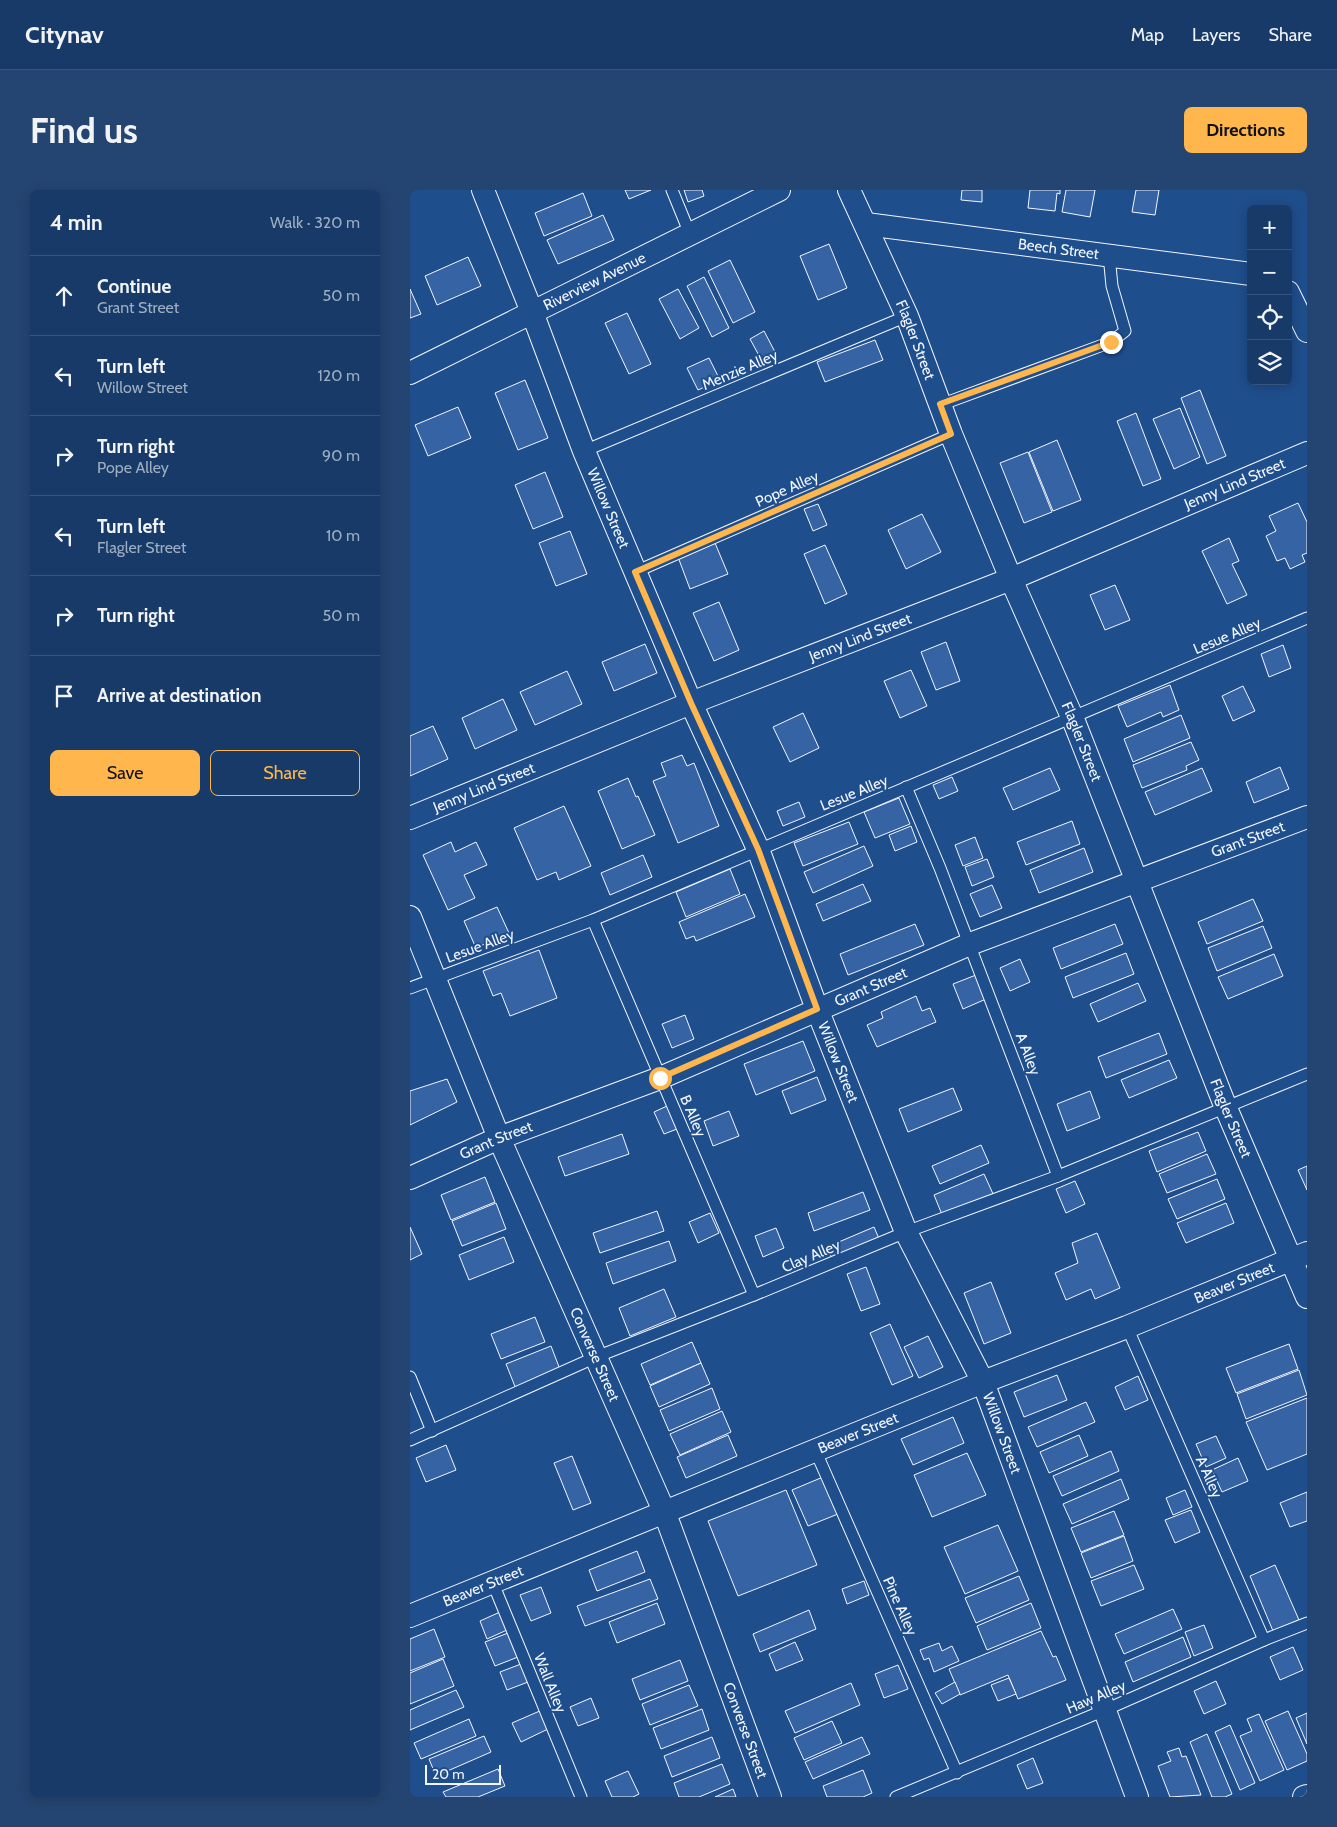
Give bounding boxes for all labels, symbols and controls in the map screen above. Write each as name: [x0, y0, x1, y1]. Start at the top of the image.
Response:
text: Citynav: [25, 20, 104, 49]
text: Map: [1131, 24, 1164, 46]
text: Layers: [1192, 24, 1241, 46]
text: Share: [1269, 24, 1312, 46]
button: Directions: [1184, 107, 1307, 153]
text: Find us: [30, 109, 138, 152]
map controls: [1247, 205, 1292, 385]
button: +: [1247, 205, 1292, 250]
text: 4 min: [50, 210, 103, 235]
text: Walk · 320 m: [270, 213, 360, 232]
street label: Beech Street: [1017, 235, 1100, 263]
street label: Riverview Avenue: [540, 248, 649, 314]
button: −: [1247, 250, 1292, 295]
text: Continue: [97, 275, 171, 298]
icon: ahead: [50, 282, 78, 310]
text: 50 m: [323, 286, 360, 305]
button: locate: [1247, 295, 1292, 340]
street label: Flagler Street: [892, 297, 939, 382]
text: Grant Street: [97, 298, 179, 317]
route end: [1100, 331, 1123, 354]
button: layers: [1247, 340, 1292, 385]
street label: Menzie Alley: [699, 346, 781, 394]
text: Turn left: [97, 355, 165, 378]
icon: left: [50, 362, 78, 390]
text: 120 m: [318, 366, 360, 385]
text: Willow Street: [97, 378, 188, 397]
text: Turn right: [97, 435, 175, 458]
icon: right: [50, 442, 78, 470]
text: 90 m: [322, 446, 360, 465]
street label: Jenny Lind Street: [1181, 454, 1288, 514]
text: Pope Alley: [97, 458, 169, 477]
street label: Willow Street: [583, 465, 633, 551]
street label: Pope Alley: [753, 467, 822, 511]
text: Turn left: [97, 515, 165, 538]
icon: left: [50, 522, 78, 550]
text: 10 m: [326, 526, 360, 545]
text: Flagler Street: [97, 538, 186, 557]
icon: right: [50, 602, 78, 630]
text: Turn right: [97, 604, 175, 627]
text: 50 m: [323, 606, 360, 625]
street label: Jenny Lind Street: [805, 610, 914, 666]
street label: Lesue Alley: [1191, 614, 1264, 658]
icon: arrive: [50, 682, 78, 710]
text: Arrive at destination: [97, 684, 261, 707]
street label: Flagler Street: [1058, 699, 1106, 784]
button: Save: [50, 750, 200, 796]
button: Share: [210, 750, 360, 796]
street label: Jenny Lind Street: [430, 759, 538, 817]
street label: Lesue Alley: [817, 771, 891, 815]
street label: Grant Street: [1209, 817, 1287, 861]
street label: Lesue Alley: [443, 925, 517, 967]
street label: Grant Street: [832, 963, 910, 1010]
street label: Willow Street: [814, 1019, 862, 1105]
street label: A Alley: [1012, 1030, 1044, 1078]
route start: [649, 1067, 672, 1090]
street label: Flagler Street: [1206, 1076, 1255, 1161]
street label: B Alley: [676, 1092, 710, 1140]
street label: Grant Street: [457, 1117, 535, 1163]
street label: Clay Alley: [779, 1235, 843, 1276]
street label: Beaver Street: [1191, 1258, 1277, 1307]
street label: Converse Street: [566, 1305, 623, 1404]
street label: Willow Street: [979, 1390, 1025, 1476]
street label: Beaver Street: [815, 1409, 901, 1457]
street label: A Alley: [1192, 1453, 1226, 1501]
street label: Beaver Street: [440, 1562, 526, 1611]
street label: Pine Alley: [879, 1574, 921, 1639]
street label: Wall Alley: [530, 1651, 570, 1716]
street label: Haw Alley: [1063, 1676, 1129, 1718]
street label: Converse Street: [719, 1680, 771, 1781]
scale bar: [425, 1762, 501, 1785]
text: 20 m: [432, 1765, 465, 1783]

